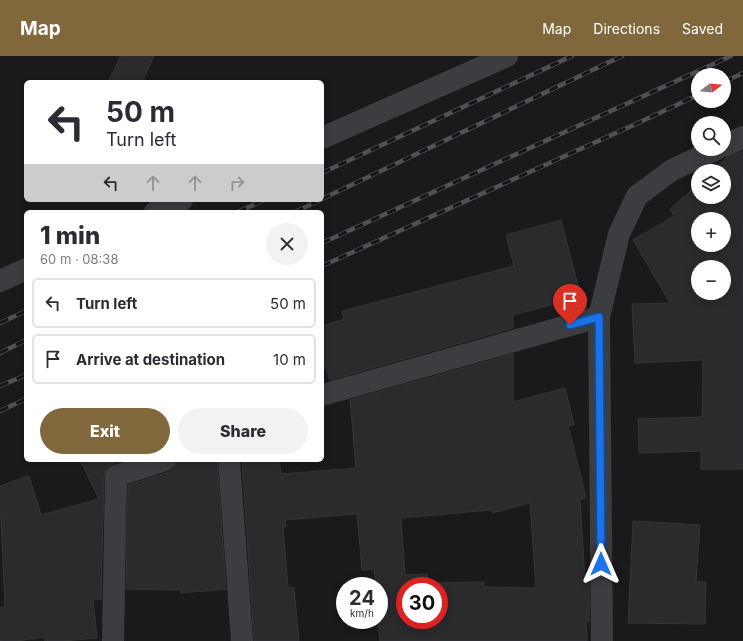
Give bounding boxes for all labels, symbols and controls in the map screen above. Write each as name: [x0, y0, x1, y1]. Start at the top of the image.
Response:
text: Map: [20, 17, 61, 40]
text: Map: [542, 20, 571, 37]
text: Directions: [593, 20, 660, 37]
text: Saved: [682, 20, 723, 37]
north arrow: [691, 68, 731, 108]
map controls: [691, 68, 731, 300]
text: 50 m: [106, 95, 175, 129]
icon: left: [40, 96, 92, 148]
button: search: [691, 116, 731, 156]
text: Turn left: [106, 129, 176, 150]
button: layers: [691, 164, 731, 204]
icon: left: [100, 172, 122, 194]
icon: ahead: [142, 172, 164, 194]
icon: ahead: [184, 172, 206, 194]
icon: right: [226, 172, 248, 194]
button: +: [691, 212, 731, 252]
text: 1 min: [40, 221, 100, 250]
button: close: [266, 223, 308, 265]
text: 60 m · 08:38: [40, 251, 118, 267]
button: −: [691, 260, 731, 300]
pin: [553, 284, 587, 325]
icon: arrive: [559, 290, 581, 312]
icon: left: [42, 292, 64, 314]
text: Turn left: [76, 294, 137, 313]
text: 50 m: [270, 294, 306, 313]
icon: arrive: [42, 348, 64, 370]
text: Arrive at destination: [76, 350, 225, 369]
text: 10 m: [273, 350, 306, 369]
button: Exit: [40, 408, 170, 454]
button: Share: [178, 408, 308, 454]
position arrow: [580, 543, 622, 585]
speed limit sign: 30: [396, 577, 448, 629]
text: 24: [349, 586, 375, 610]
text: km/h: [350, 607, 374, 619]

